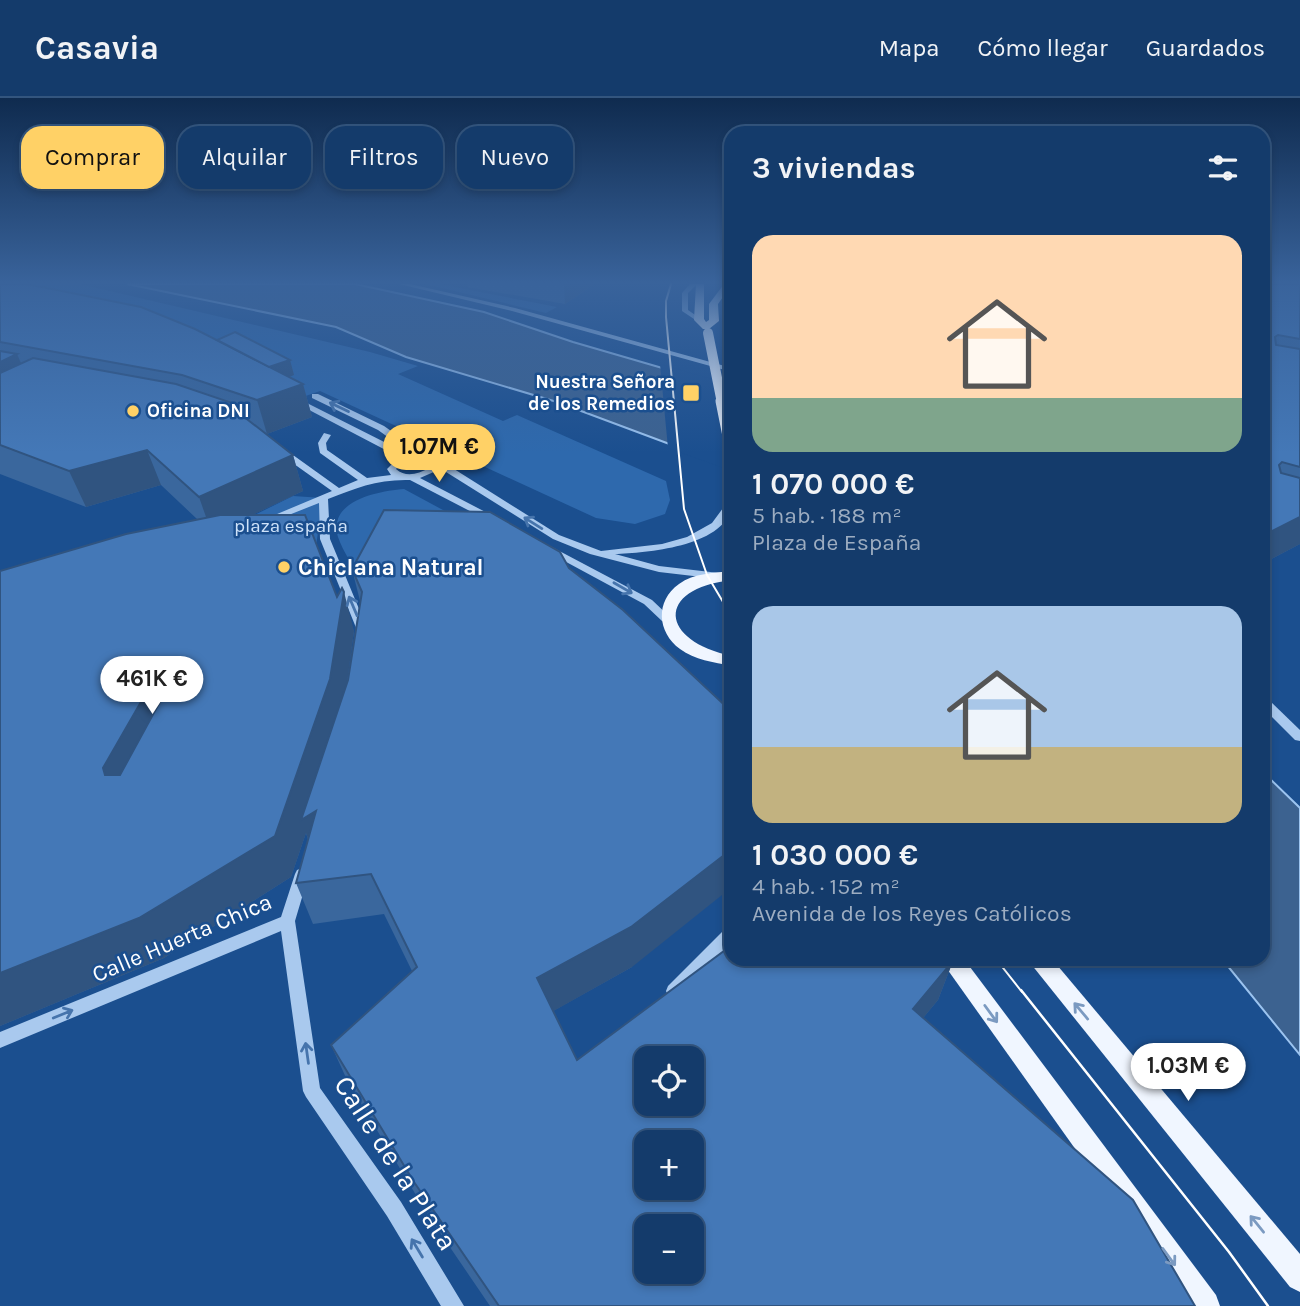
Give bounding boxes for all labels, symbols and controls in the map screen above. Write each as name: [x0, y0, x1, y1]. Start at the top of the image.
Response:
text: Casavia: [35, 29, 159, 67]
text: Mapa: [879, 34, 939, 62]
text: Cómo llegar: [977, 34, 1108, 62]
text: Guardados: [1146, 34, 1265, 62]
chip: Comprar: [21, 126, 164, 189]
chip: Alquilar: [178, 126, 311, 189]
chip: Filtros: [325, 126, 443, 189]
chip: Nuevo: [457, 126, 573, 189]
icon: filters: [1204, 149, 1242, 187]
text: 3 viviendas: [752, 150, 915, 186]
icon: home: [934, 281, 1060, 407]
place label: Nuestra Señora de los Remedios: [528, 371, 675, 415]
marker: Nuestra Señora de los Remedios: [681, 383, 701, 403]
place label: Oficina DNI: [147, 400, 250, 422]
one-way arrow: [329, 400, 350, 414]
marker: Oficina DNI: [125, 403, 141, 419]
pin: 1.07M €: [374, 424, 504, 484]
text: 1.07M €: [399, 433, 479, 460]
text: 1 070 000 €: [752, 466, 914, 502]
text: 5 hab. · 188 m²: [752, 502, 902, 529]
park label: plaza españa: [234, 515, 348, 537]
one-way arrow: [523, 515, 543, 529]
text: Plaza de España: [752, 529, 921, 556]
place label: Chiclana Natural: [298, 554, 484, 581]
marker: Chiclana Natural: [276, 559, 292, 575]
one-way arrow: [612, 581, 632, 595]
one-way arrow: [346, 596, 359, 617]
icon: home: [934, 652, 1060, 778]
pin: 461K €: [95, 656, 209, 716]
text: 461K €: [116, 665, 188, 692]
text: 1 030 000 €: [752, 837, 918, 873]
text: 4 hab. · 152 m²: [752, 873, 900, 900]
street label: Calle Huerta Chica: [88, 888, 276, 988]
text: Avenida de los Reyes Católicos: [752, 900, 1072, 927]
one-way arrow: [1073, 1002, 1089, 1020]
one-way arrow: [984, 1004, 999, 1023]
one-way arrow: [52, 1006, 73, 1019]
one-way arrow: [300, 1042, 313, 1064]
pin: 1.03M €: [1123, 1044, 1253, 1103]
map controls: [634, 1046, 704, 1284]
button: locate: [634, 1046, 704, 1116]
text: 1.03M €: [1147, 1052, 1229, 1079]
street label: Calle de la Plata: [327, 1070, 465, 1256]
button: +: [634, 1130, 704, 1200]
button: −: [634, 1214, 704, 1284]
one-way arrow: [1250, 1215, 1265, 1233]
one-way arrow: [410, 1238, 424, 1258]
one-way arrow: [1162, 1247, 1176, 1266]

